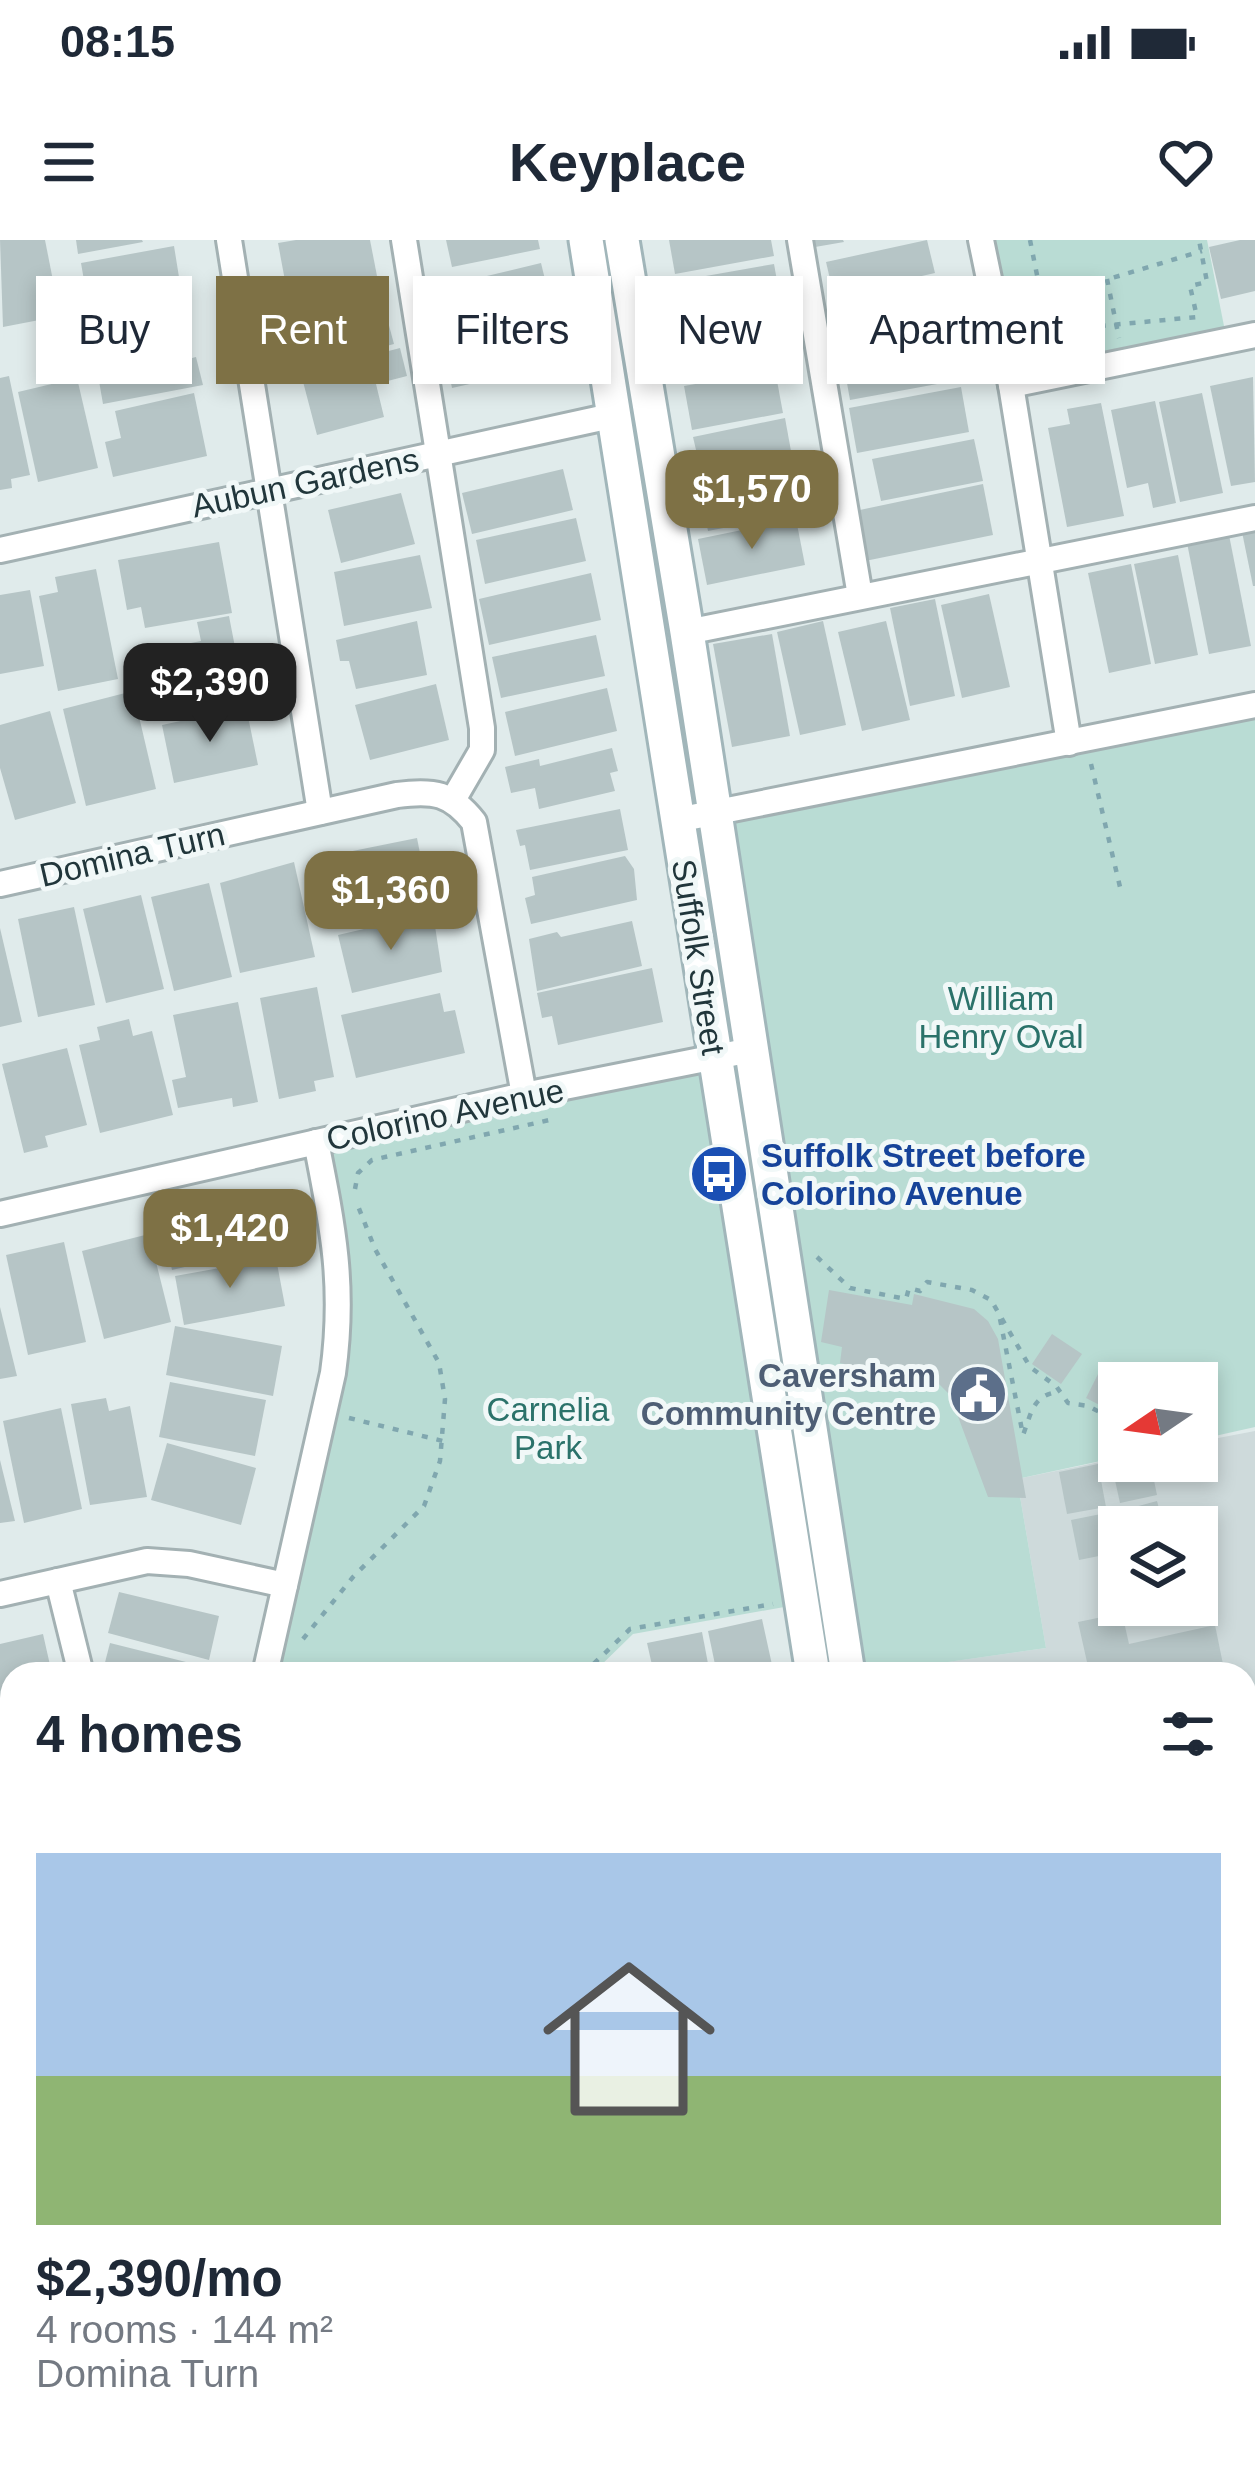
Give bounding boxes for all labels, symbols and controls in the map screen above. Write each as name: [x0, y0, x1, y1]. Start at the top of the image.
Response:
text: 08:15: [60, 16, 175, 67]
icon: menu: [36, 129, 102, 195]
icon: heart: [1153, 129, 1219, 195]
text: Keyplace: [509, 132, 746, 192]
chip: Buy: [36, 276, 192, 384]
chip: Rent: [216, 276, 389, 384]
chip: Filters: [413, 276, 611, 384]
chip: New: [635, 276, 803, 384]
chip: Apartment: [827, 276, 1105, 384]
street label: Aubun Gardens: [188, 440, 422, 525]
pin: $1,570: [654, 450, 850, 552]
text: $1,570: [692, 467, 812, 510]
pin: $2,390: [112, 643, 308, 745]
text: $2,390: [150, 660, 270, 703]
street label: Domina Turn: [36, 815, 228, 894]
pin: $1,360: [293, 851, 489, 953]
street label: Suffolk Street: [665, 857, 732, 1058]
text: $1,360: [331, 868, 451, 911]
park label: William Henry Oval: [918, 980, 1084, 1055]
street label: Colorino Avenue: [323, 1071, 567, 1158]
place label: Suffolk Street before Colorino Avenue: [761, 1137, 1086, 1212]
bus stop icon: Suffolk Street before Colorino Avenue: [688, 1143, 750, 1205]
pin: $1,420: [132, 1189, 328, 1291]
text: $1,420: [170, 1206, 290, 1249]
place label: Caversham Community Centre: [641, 1357, 936, 1432]
north arrow: [1098, 1362, 1218, 1482]
map controls: [1098, 1362, 1218, 1626]
public building icon: Caversham Community Centre: [947, 1363, 1009, 1425]
park label: Carnelia Park: [487, 1391, 610, 1466]
button: layers: [1098, 1506, 1218, 1626]
icon: filters: [1155, 1701, 1221, 1767]
text: 4 homes: [36, 1706, 243, 1763]
icon: home: [521, 1931, 737, 2147]
text: $2,390/mo: [36, 2250, 283, 2307]
text: 4 rooms · 144 m²: [36, 2308, 333, 2351]
text: Domina Turn: [36, 2352, 259, 2395]

